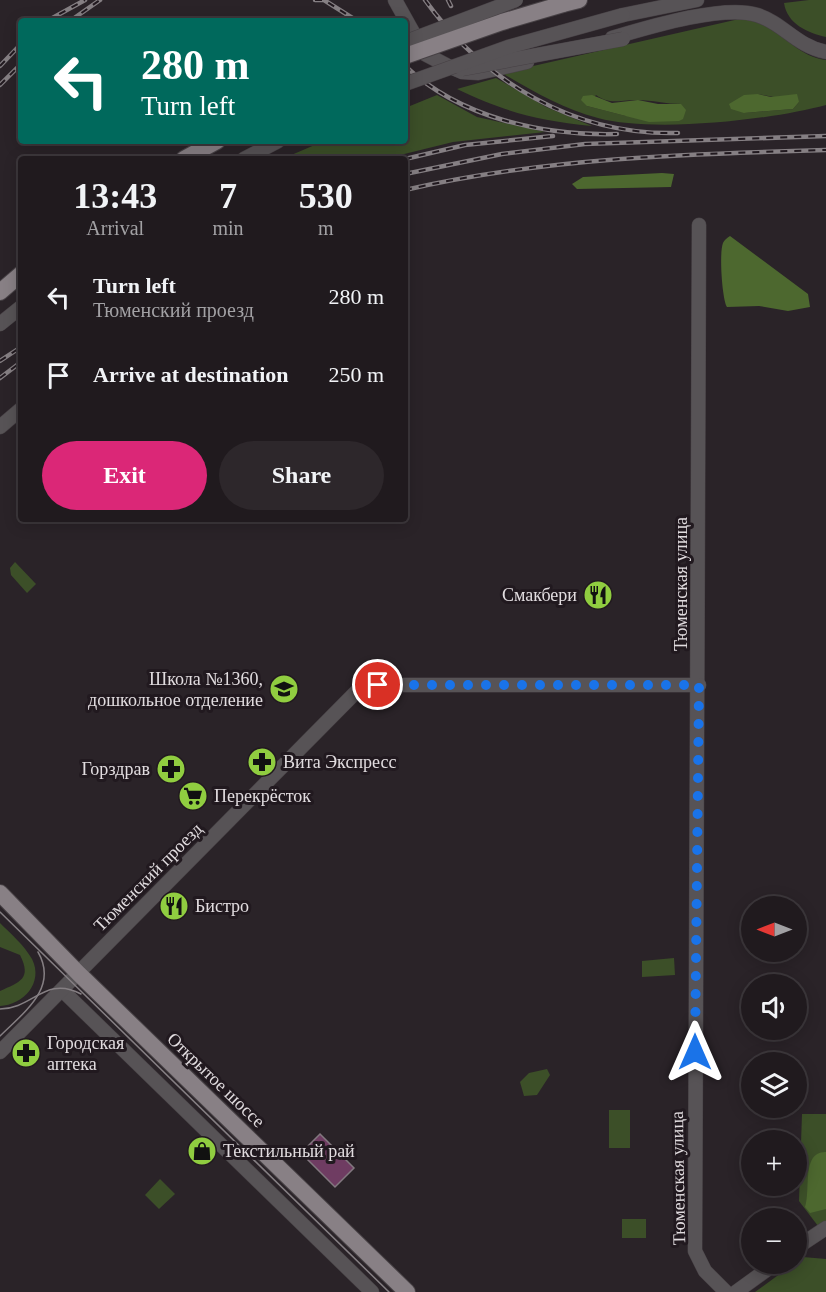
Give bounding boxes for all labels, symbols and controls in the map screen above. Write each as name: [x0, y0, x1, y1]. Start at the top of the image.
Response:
icon: left: [42, 42, 120, 120]
text: 280 m: [141, 42, 250, 88]
text: Turn left: [141, 91, 235, 121]
text: 13:43: [73, 176, 157, 216]
text: 7: [219, 176, 237, 216]
text: 530: [299, 176, 353, 216]
text: Arrival: [86, 217, 144, 239]
text: min: [212, 217, 244, 239]
text: m: [318, 217, 334, 239]
text: Turn left: [93, 273, 176, 298]
icon: left: [42, 281, 75, 314]
text: 280 m: [328, 284, 384, 309]
text: Тюменский проезд: [93, 299, 254, 321]
icon: arrive: [42, 359, 75, 392]
text: Arrive at destination: [93, 362, 289, 387]
text: 250 m: [328, 362, 384, 387]
button: Exit: [42, 441, 207, 510]
button: Share: [219, 441, 384, 510]
street label: Тюменская улица: [671, 517, 691, 651]
restaurant icon: Смакбери: [582, 579, 614, 611]
place label: Смакбери: [502, 585, 577, 605]
pin: [352, 659, 403, 710]
icon: arrive: [361, 668, 394, 701]
place label: Школа №1360, дошкольное отделение: [88, 669, 263, 710]
school or university icon: Школа №1360, дошкольное отделение: [268, 673, 300, 705]
pharmacy icon: Вита Экспресс: [246, 746, 278, 778]
place label: Вита Экспресс: [283, 752, 396, 772]
pharmacy icon: Горздрав: [155, 753, 187, 785]
place label: Горздрав: [82, 759, 150, 779]
supermarket icon: Перекрёсток: [177, 780, 209, 812]
place label: Перекрёсток: [214, 786, 311, 806]
street label: Тюменский проезд: [90, 819, 206, 935]
restaurant icon: Бистро: [158, 890, 190, 922]
place label: Бистро: [195, 896, 249, 916]
north arrow: [741, 896, 807, 962]
map controls: [741, 896, 807, 1274]
button: sound: [741, 974, 807, 1040]
position arrow: [663, 1020, 727, 1084]
street label: Открытое шоссе: [163, 1029, 269, 1131]
place label: Городская аптека: [47, 1033, 124, 1074]
pharmacy icon: Городская аптека: [10, 1037, 42, 1069]
button: layers: [741, 1052, 807, 1118]
street label: Тюменская улица: [667, 1111, 689, 1245]
button: +: [741, 1130, 807, 1196]
shop icon: Текстильный рай: [186, 1135, 218, 1167]
place label: Текстильный рай: [223, 1141, 355, 1161]
button: −: [741, 1208, 807, 1274]

